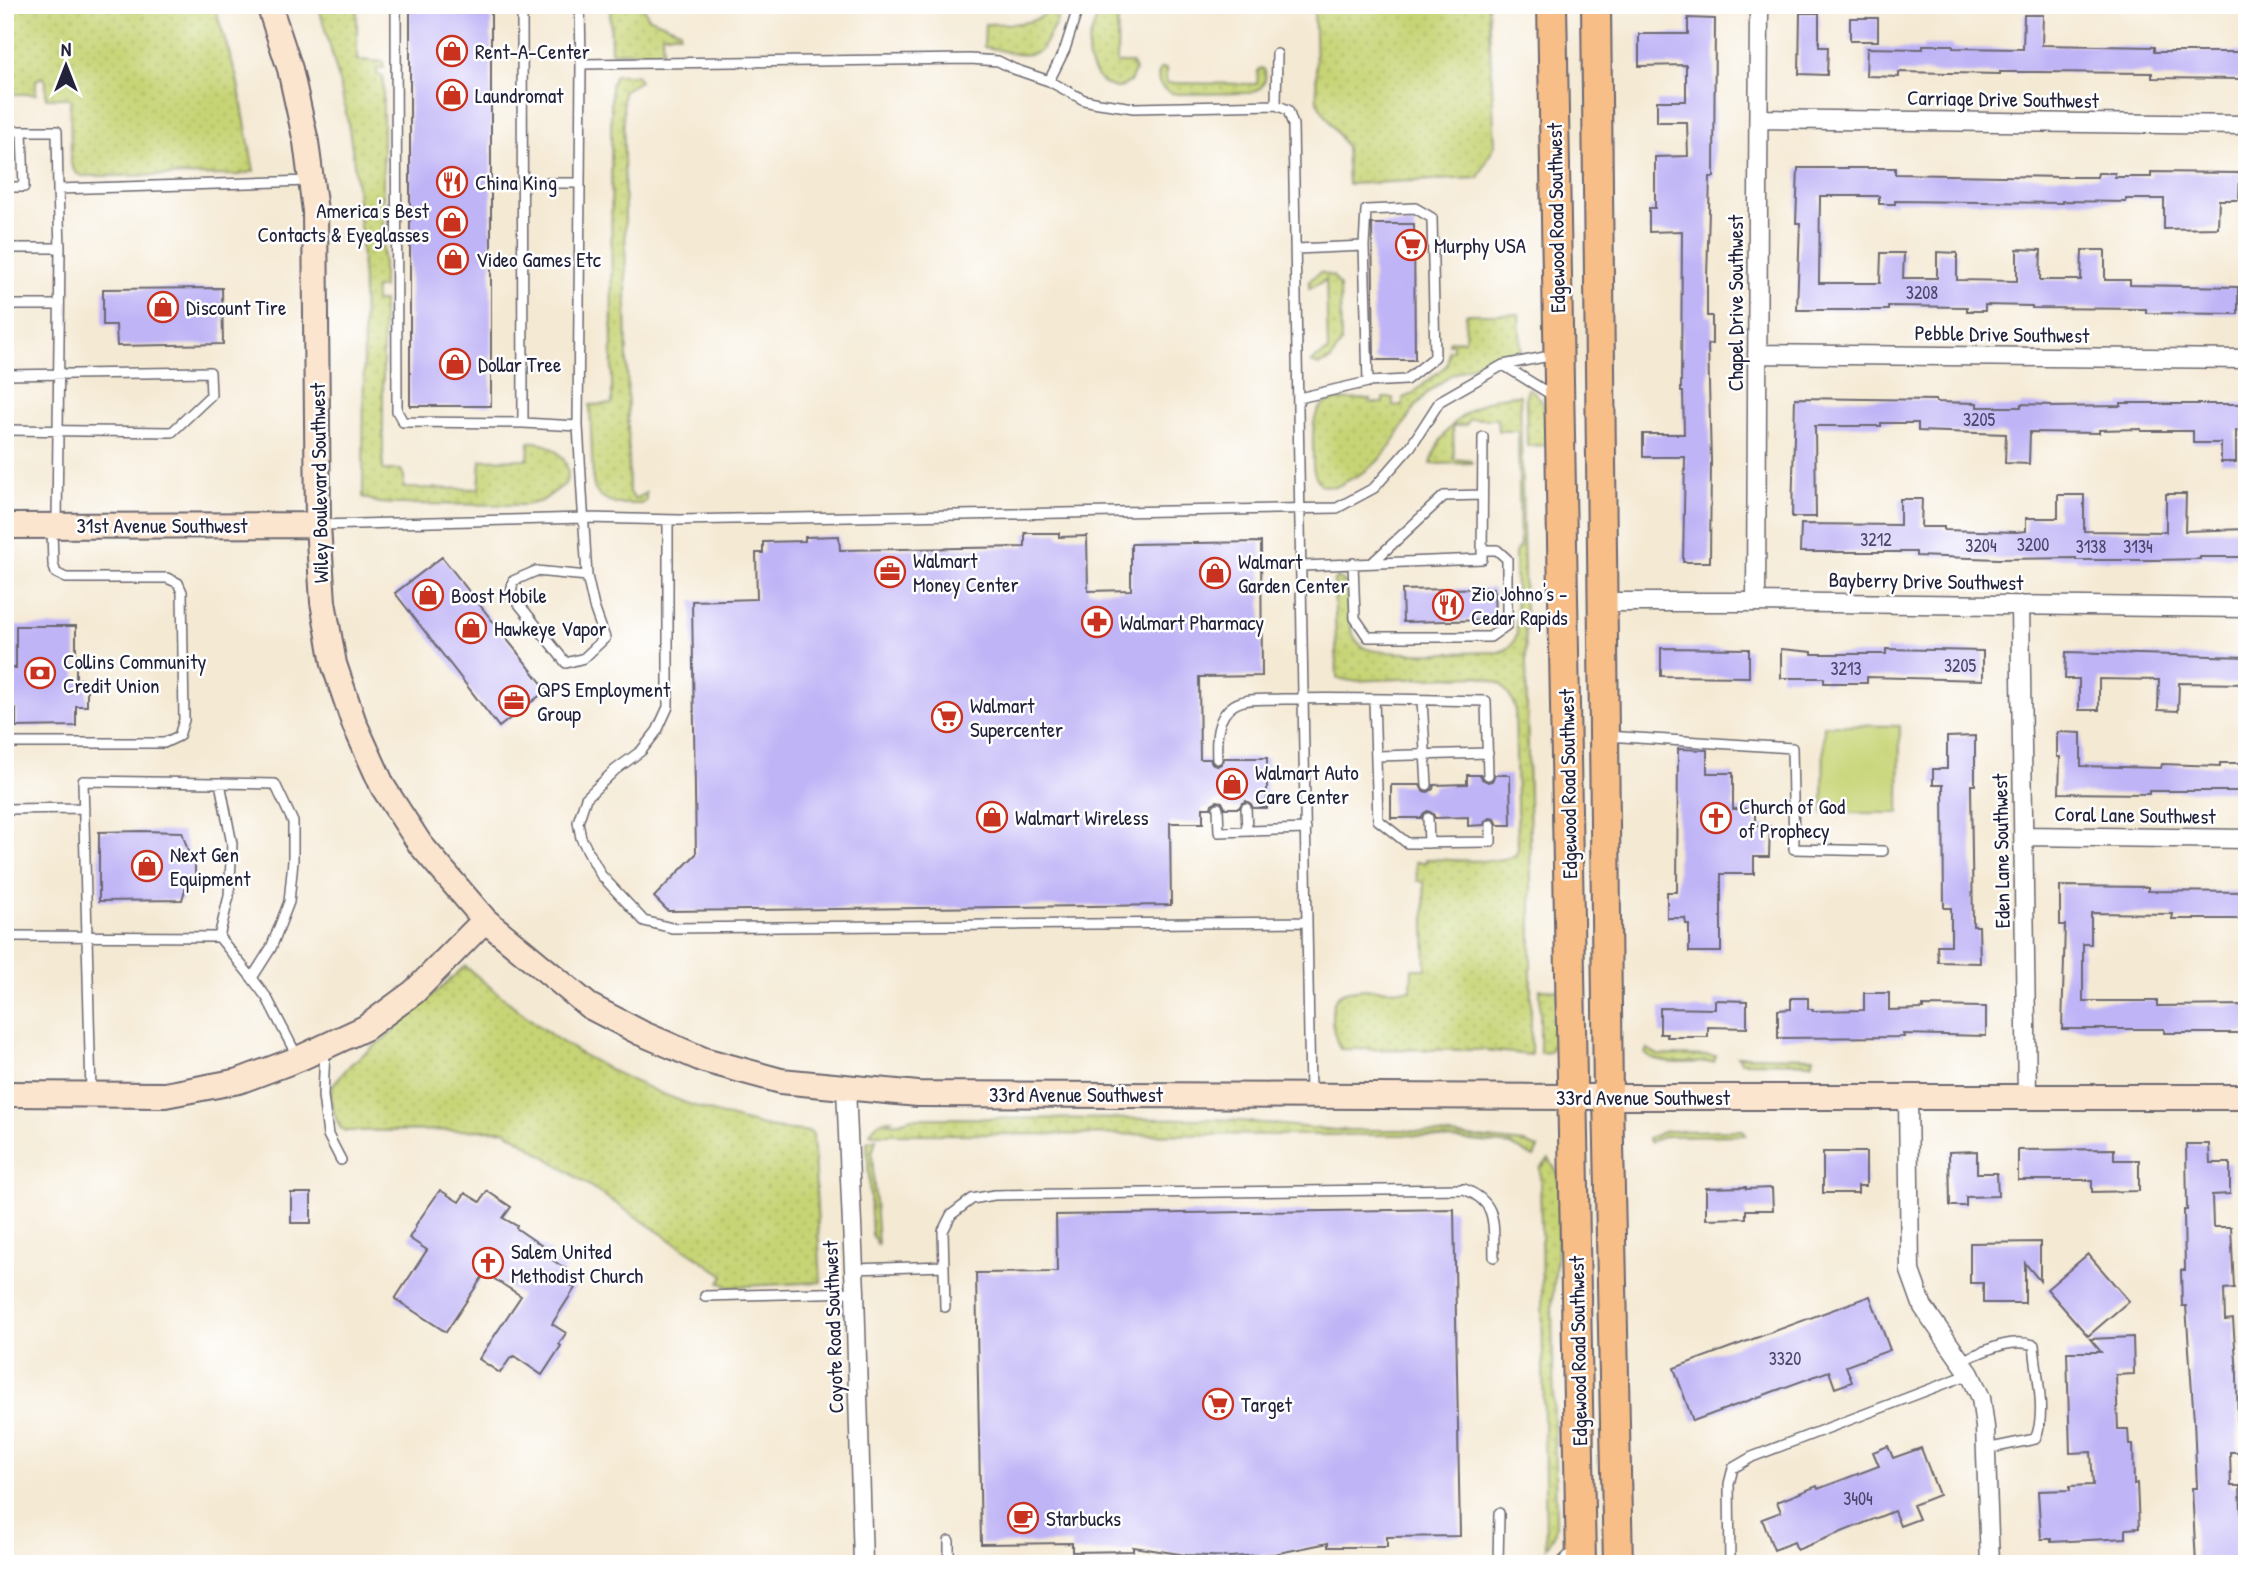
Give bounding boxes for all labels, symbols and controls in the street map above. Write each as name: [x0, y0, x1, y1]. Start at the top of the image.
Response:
north arrow: [32, 32, 102, 102]
shop icon: Rent-A-Center: [435, 34, 469, 68]
text: N: [61, 36, 71, 62]
place label: Rent-A-Center: [475, 37, 590, 66]
shop icon: Laundromat: [435, 78, 469, 112]
place label: Laundromat: [475, 81, 564, 110]
street label: Carriage Drive Southwest: [1907, 83, 2100, 115]
street label: Edgewood Road Southwest: [1540, 122, 1572, 313]
restaurant icon: China King: [435, 165, 469, 199]
place label: China King: [475, 168, 557, 197]
place label: America's Best Contacts & Eyeglasses: [258, 196, 430, 249]
shop icon: America's Best Contacts & Eyeglasses: [435, 205, 469, 239]
street label: Chapel Drive Southwest: [1721, 214, 1750, 391]
supermarket icon: Murphy USA: [1394, 228, 1428, 262]
place label: Murphy USA: [1434, 231, 1526, 260]
shop icon: Video Games Etc: [436, 242, 470, 276]
place label: Video Games Etc: [476, 245, 602, 274]
house number: 3208: [1906, 280, 1938, 305]
shop icon: Discount Tire: [146, 290, 180, 324]
place label: Discount Tire: [186, 293, 286, 322]
street label: Pebble Drive Southwest: [1914, 318, 2090, 350]
shop icon: Dollar Tree: [438, 347, 472, 381]
place label: Dollar Tree: [478, 350, 561, 379]
street label: Wiley Boulevard Southwest: [303, 382, 335, 583]
house number: 3205: [1963, 407, 1995, 432]
street label: 31st Avenue Southwest: [76, 511, 248, 540]
house number: 3212: [1860, 527, 1892, 552]
house number: 3200: [2017, 532, 2049, 557]
house number: 3204: [1965, 533, 1997, 558]
house number: 3138: [2076, 534, 2106, 559]
house number: 3134: [2123, 534, 2153, 559]
place label: Walmart Money Center: [913, 546, 1019, 599]
place label: Walmart Garden Center: [1238, 547, 1348, 600]
office icon: Walmart Money Center: [873, 555, 907, 589]
shop icon: Walmart Garden Center: [1198, 556, 1232, 590]
street label: Bayberry Drive Southwest: [1828, 565, 2024, 597]
shop icon: Boost Mobile: [411, 578, 445, 612]
place label: Zio Johno's - Cedar Rapids: [1471, 579, 1568, 632]
place label: Boost Mobile: [451, 581, 547, 610]
restaurant icon: Zio Johno's - Cedar Rapids: [1431, 588, 1465, 622]
pharmacy icon: Walmart Pharmacy: [1080, 605, 1114, 639]
place label: Walmart Pharmacy: [1120, 608, 1264, 637]
shop icon: Hawkeye Vapor: [454, 611, 488, 645]
place label: Hawkeye Vapor: [494, 614, 607, 643]
place label: Collins Community Credit Union: [63, 647, 206, 700]
house number: 3205: [1944, 653, 1976, 678]
bank icon: Collins Community Credit Union: [23, 656, 57, 690]
house number: 3213: [1830, 656, 1862, 681]
place label: QPS Employment Group: [537, 675, 671, 728]
office icon: QPS Employment Group: [497, 684, 531, 718]
street label: Edgewood Road Southwest: [1552, 688, 1584, 879]
place label: Walmart Supercenter: [970, 691, 1063, 744]
supermarket icon: Walmart Supercenter: [930, 700, 964, 734]
place label: Walmart Auto Care Center: [1255, 758, 1359, 811]
shop icon: Walmart Auto Care Center: [1215, 767, 1249, 801]
street label: Eden Lane Southwest: [1985, 773, 2017, 929]
place label: Church of God of Prophecy: [1739, 792, 1845, 845]
street label: Coral Lane Southwest: [2054, 799, 2217, 831]
shop icon: Walmart Wireless: [975, 800, 1009, 834]
church icon: Church of God of Prophecy: [1699, 801, 1733, 835]
place label: Walmart Wireless: [1015, 803, 1149, 832]
place label: Next Gen Equipment: [170, 840, 251, 893]
shop icon: Next Gen Equipment: [130, 849, 164, 883]
street label: 33rd Avenue Southwest: [989, 1080, 1164, 1109]
street label: 33rd Avenue Southwest: [1556, 1083, 1731, 1112]
place label: Salem United Methodist Church: [511, 1237, 643, 1290]
street label: Coyote Road Southwest: [815, 1239, 851, 1414]
church icon: Salem United Methodist Church: [471, 1246, 505, 1280]
street label: Edgewood Road Southwest: [1562, 1255, 1594, 1446]
house number: 3320: [1769, 1346, 1801, 1371]
supermarket icon: Target: [1201, 1387, 1235, 1421]
place label: Target: [1241, 1390, 1293, 1419]
house number: 3404: [1843, 1486, 1873, 1511]
cafe icon: Starbucks: [1006, 1501, 1040, 1535]
place label: Starbucks: [1046, 1504, 1121, 1533]

